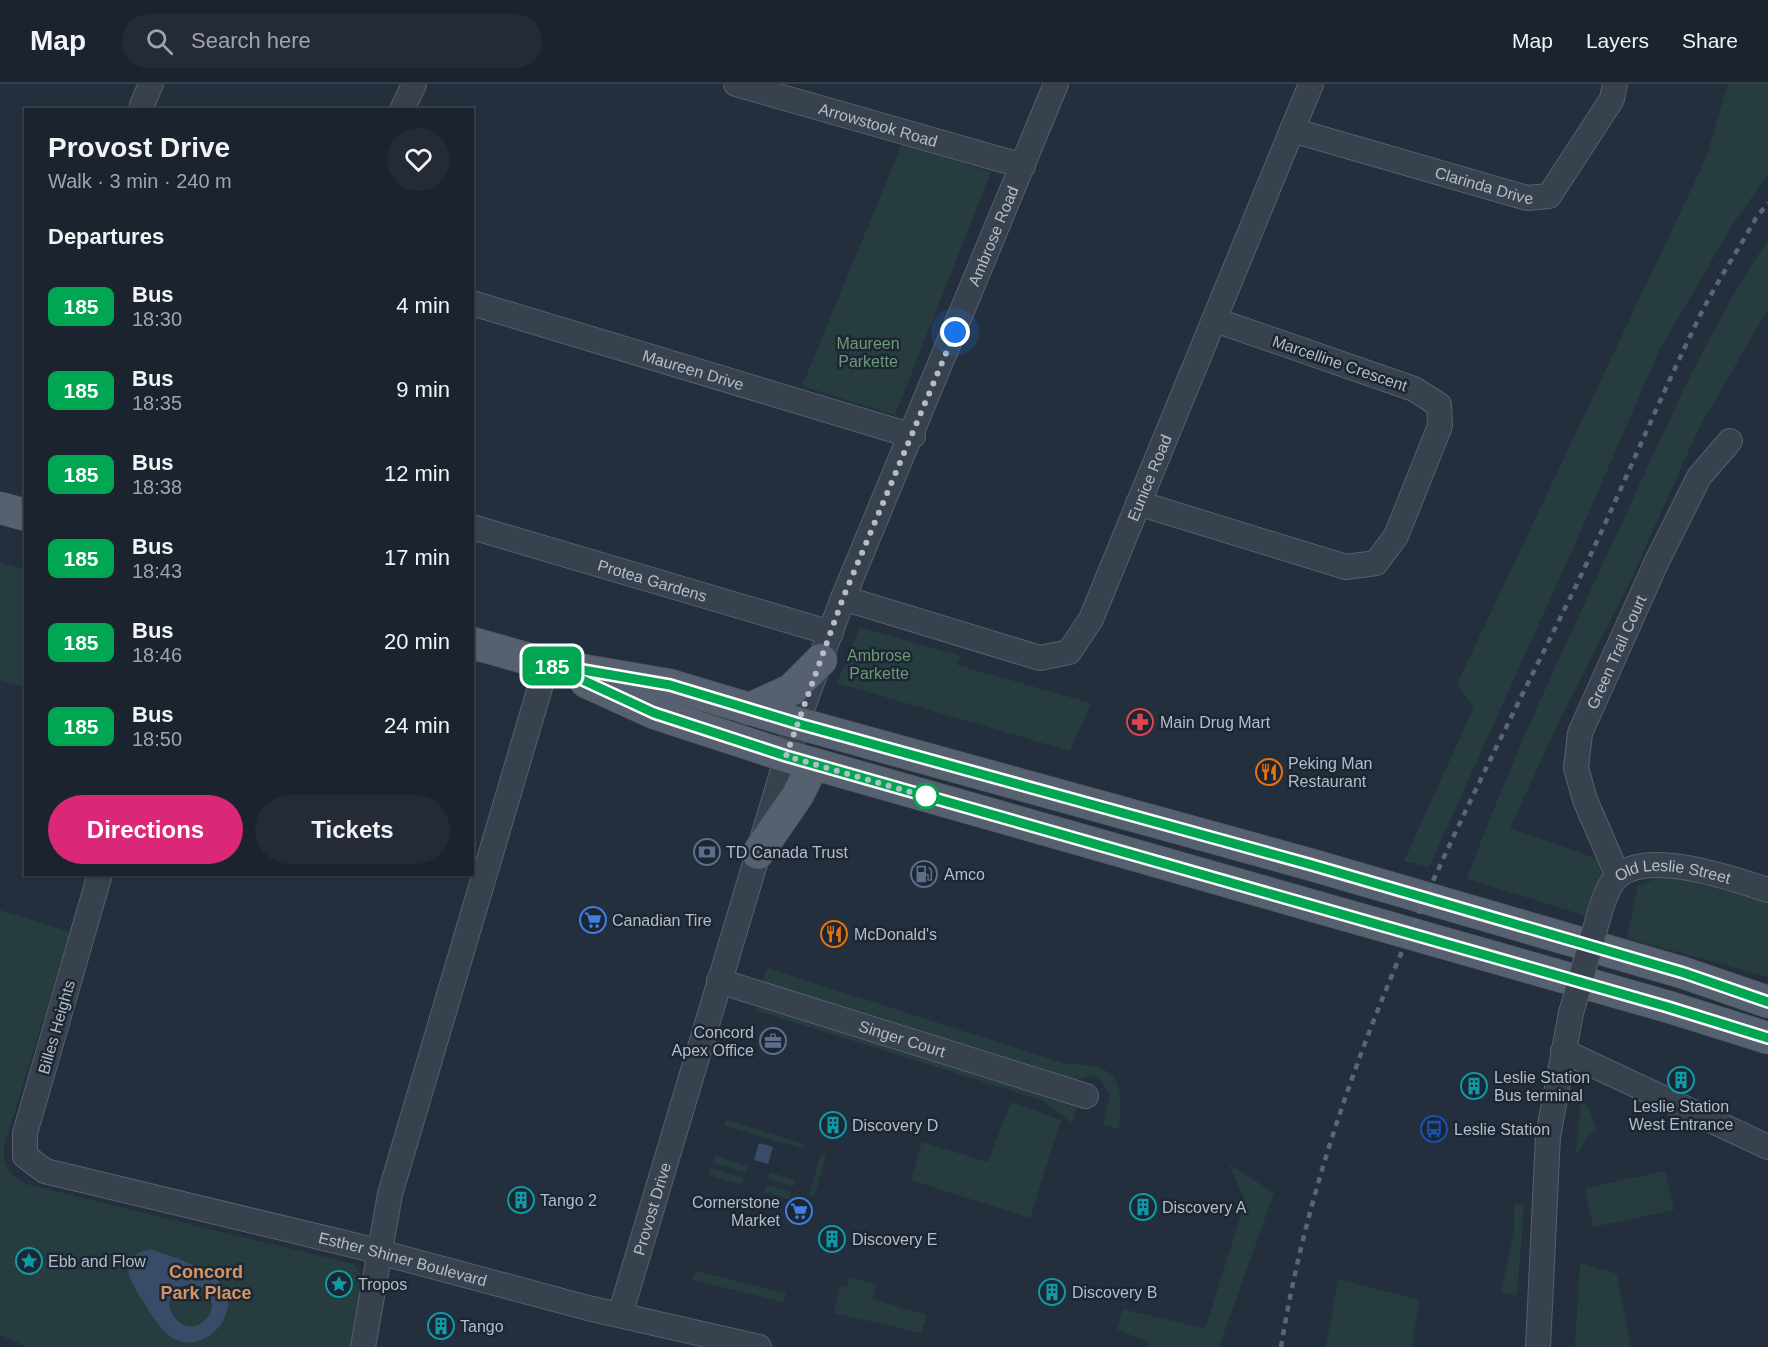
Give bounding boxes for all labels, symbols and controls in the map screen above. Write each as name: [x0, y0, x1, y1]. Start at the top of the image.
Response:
search box: [122, 14, 542, 68]
text: Map: [30, 25, 86, 56]
icon: search: [143, 25, 176, 58]
text: Search here: [191, 28, 311, 53]
text: Map: [1512, 29, 1553, 52]
text: Layers: [1586, 29, 1649, 52]
text: Share: [1682, 29, 1738, 52]
street label: Arrowstook Road: [817, 100, 940, 150]
button: heart: [387, 128, 450, 191]
text: Provost Drive: [48, 132, 230, 163]
street label: Clarinda Drive: [1433, 164, 1534, 207]
text: Walk · 3 min · 240 m: [48, 170, 232, 192]
street label: Ambrose Road: [965, 184, 1022, 289]
text: Departures: [48, 224, 164, 249]
text: Bus: [132, 282, 174, 307]
text: 4 min: [396, 293, 450, 318]
text: 185: [63, 295, 99, 318]
text: 18:30: [132, 308, 182, 330]
your location: [940, 317, 970, 347]
street label: Marcelline Crescent: [1270, 332, 1410, 395]
park label: Maureen Parkette: [836, 335, 900, 370]
street label: Maureen Drive: [640, 347, 746, 394]
text: Bus: [132, 366, 174, 391]
text: 9 min: [396, 377, 450, 402]
text: 185: [63, 379, 99, 402]
text: 18:35: [132, 392, 182, 414]
street label: Eunice Road: [1124, 432, 1175, 524]
text: Bus: [132, 450, 174, 475]
text: 12 min: [384, 461, 450, 486]
text: 185: [63, 463, 99, 486]
text: 18:38: [132, 476, 182, 498]
text: Bus: [132, 534, 174, 559]
text: 17 min: [384, 545, 450, 570]
text: 185: [63, 547, 99, 570]
street label: Protea Gardens: [596, 557, 709, 605]
text: 18:43: [132, 560, 182, 582]
street label: Green Trail Court: [1584, 592, 1650, 712]
text: Bus: [132, 618, 174, 643]
text: 20 min: [384, 629, 450, 654]
text: 185: [63, 631, 99, 654]
text: 18:46: [132, 644, 182, 666]
line badge: 185: [518, 646, 586, 686]
park label: Ambrose Parkette: [847, 647, 911, 682]
text: 185: [534, 655, 570, 678]
text: Bus: [132, 702, 174, 727]
pharmacy icon: Main Drug Mart: [1125, 707, 1155, 737]
text: 24 min: [384, 713, 450, 738]
place label: Main Drug Mart: [1160, 714, 1271, 731]
text: 185: [63, 715, 99, 738]
text: 18:50: [132, 728, 182, 750]
place label: Peking Man Restaurant: [1288, 755, 1373, 790]
restaurant icon: Peking Man Restaurant: [1254, 757, 1284, 787]
unlabelled marker: [913, 783, 939, 809]
button: Directions: [48, 795, 243, 864]
button: Tickets: [255, 795, 450, 864]
bank icon: TD Canada Trust: [692, 837, 722, 867]
place label: TD Canada Trust: [726, 844, 848, 861]
street label: Old Leslie Street: [1611, 857, 1733, 887]
fuel station icon: Amco: [909, 859, 939, 889]
place label: Amco: [944, 866, 985, 883]
supermarket icon: Canadian Tire: [578, 905, 608, 935]
place label: Canadian Tire: [612, 912, 712, 929]
restaurant icon: McDonald's: [819, 919, 849, 949]
place label: McDonald's: [854, 926, 937, 943]
street label: Billes Heights: [35, 978, 78, 1076]
street label: Singer Court: [857, 1017, 948, 1061]
place label: Concord Apex Office: [672, 1024, 754, 1059]
office icon: Concord Apex Office: [758, 1026, 788, 1056]
building icon: Leslie Station West Entrance: [1666, 1065, 1696, 1095]
place label: Leslie Station Bus terminal: [1494, 1069, 1590, 1104]
building icon: Leslie Station Bus terminal: [1459, 1071, 1489, 1101]
place label: Leslie Station West Entrance: [1629, 1098, 1733, 1133]
building icon: Discovery D: [818, 1110, 848, 1140]
bus stop icon: Leslie Station: [1419, 1114, 1449, 1144]
place label: Discovery D: [852, 1117, 938, 1134]
place label: Leslie Station: [1454, 1121, 1550, 1138]
street label: Provost Drive: [630, 1160, 674, 1257]
building icon: Tango 2: [506, 1185, 536, 1215]
place label: Tango 2: [540, 1192, 597, 1209]
building icon: Discovery A: [1128, 1192, 1158, 1222]
place label: Cornerstone Market: [692, 1194, 781, 1229]
supermarket icon: Cornerstone Market: [784, 1196, 814, 1226]
place label: Discovery A: [1162, 1199, 1247, 1216]
building icon: Discovery E: [817, 1224, 847, 1254]
street label: Esther Shiner Boulevard: [317, 1229, 489, 1289]
place label: Discovery E: [852, 1231, 937, 1248]
place icon: Ebb and Flow: [14, 1246, 44, 1276]
place label: Ebb and Flow: [48, 1253, 146, 1270]
district label: Concord Park Place: [160, 1262, 252, 1303]
place icon: Tropos: [324, 1269, 354, 1299]
place label: Tropos: [358, 1276, 407, 1293]
building icon: Discovery B: [1037, 1277, 1067, 1307]
place label: Discovery B: [1072, 1284, 1157, 1301]
building icon: Tango: [426, 1311, 456, 1341]
place label: Tango: [460, 1318, 504, 1335]

